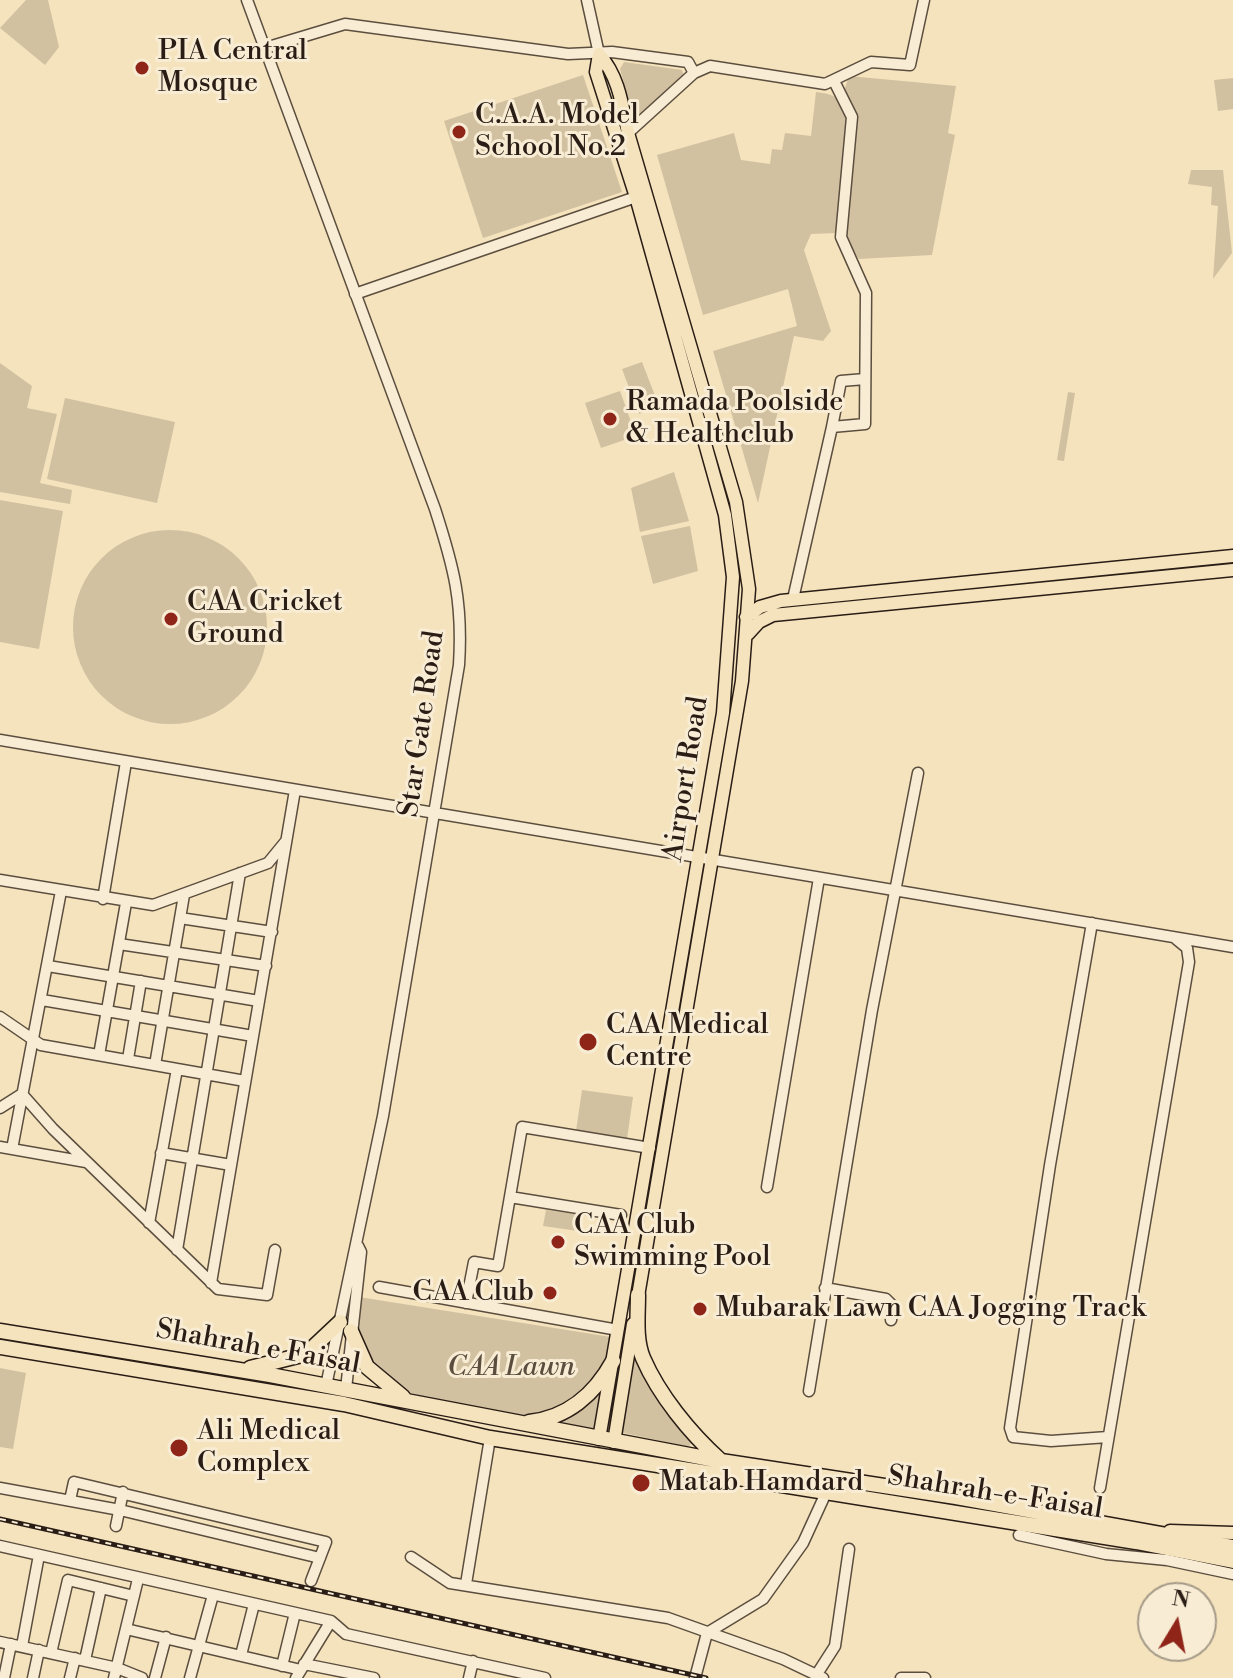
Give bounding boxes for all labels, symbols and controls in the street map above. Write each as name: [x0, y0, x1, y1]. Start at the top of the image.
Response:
place label: PIA Central Mosque: [158, 35, 307, 101]
marker: PIA Central Mosque: [133, 59, 151, 77]
place label: C.A.A. Model School No.2: [475, 99, 639, 165]
marker: C.A.A. Model School No.2: [450, 123, 468, 141]
place label: Ramada Poolside & Healthclub: [626, 386, 843, 452]
marker: Ramada Poolside & Healthclub: [601, 410, 619, 428]
place label: CAA Cricket Ground: [187, 586, 343, 652]
marker: CAA Cricket Ground: [162, 610, 180, 628]
street label: Star Gate Road: [393, 629, 453, 819]
street label: Airport Road: [657, 694, 717, 864]
place label: CAA Medical Centre: [606, 1009, 769, 1075]
marker: CAA Medical Centre: [577, 1031, 599, 1053]
place label: CAA Club Swimming Pool: [574, 1209, 770, 1275]
marker: CAA Club Swimming Pool: [549, 1233, 567, 1251]
place label: CAA Club: [413, 1276, 534, 1310]
marker: CAA Club: [541, 1284, 559, 1302]
place label: Mubarak Lawn CAA Jogging Track: [716, 1292, 1146, 1326]
marker: Mubarak Lawn CAA Jogging Track: [691, 1300, 709, 1318]
street label: Shahrah e Faisal: [153, 1313, 363, 1383]
park label: CAA Lawn: [447, 1351, 575, 1385]
place label: Ali Medical Complex: [197, 1415, 340, 1481]
marker: Ali Medical Complex: [168, 1437, 190, 1459]
street label: Shahrah-e-Faisal: [885, 1460, 1105, 1528]
place label: Matab Hamdard: [659, 1466, 863, 1500]
marker: Matab Hamdard: [630, 1472, 652, 1494]
north arrow: [1137, 1582, 1217, 1662]
text: N: [1170, 1585, 1192, 1615]

